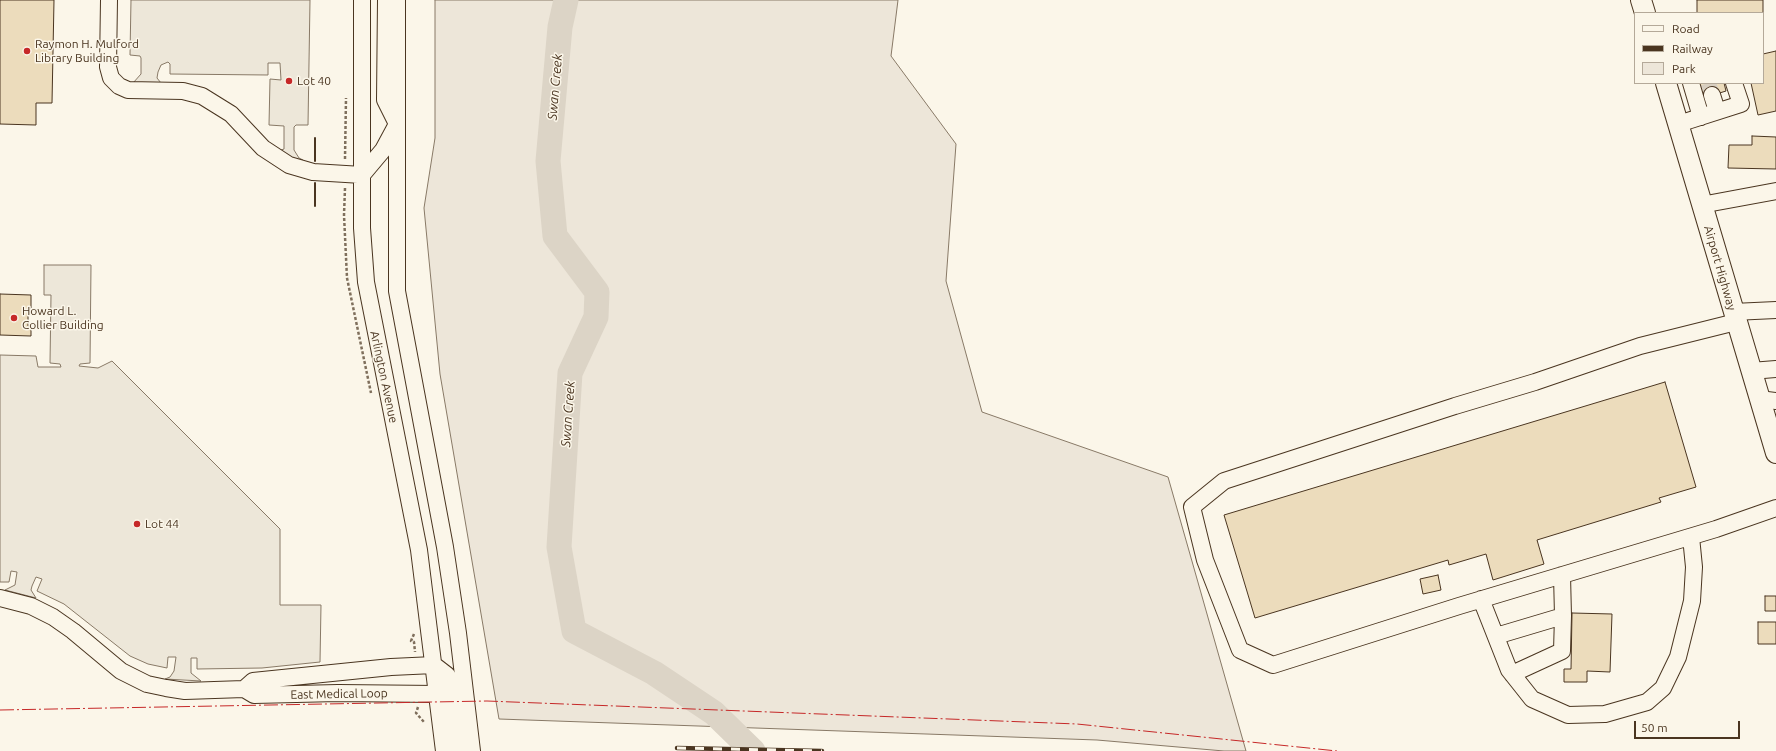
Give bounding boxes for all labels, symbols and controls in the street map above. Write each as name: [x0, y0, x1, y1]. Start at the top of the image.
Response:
legend: [1634, 12, 1764, 84]
text: Road: [1672, 22, 1700, 35]
place label: Raymon H. Mulford Library Building: [35, 37, 139, 65]
text: Railway: [1672, 42, 1713, 55]
marker: Raymon H. Mulford Library Building: [22, 46, 32, 56]
water label: Swan Creek: [544, 53, 566, 121]
text: Park: [1672, 62, 1696, 75]
place label: Lot 40: [297, 74, 331, 88]
marker: Lot 40: [284, 76, 294, 86]
street label: Airport Highway: [1701, 224, 1739, 312]
place label: Howard L. Collier Building: [22, 304, 104, 332]
marker: Howard L. Collier Building: [9, 313, 19, 323]
street label: Arlington Avenue: [367, 330, 401, 424]
water label: Swan Creek: [558, 380, 578, 448]
place label: Lot 44: [145, 517, 179, 531]
marker: Lot 44: [132, 519, 142, 529]
street label: East Medical Loop: [290, 686, 388, 702]
scale bar: [1636, 713, 1742, 739]
text: 50 m: [1641, 721, 1668, 734]

